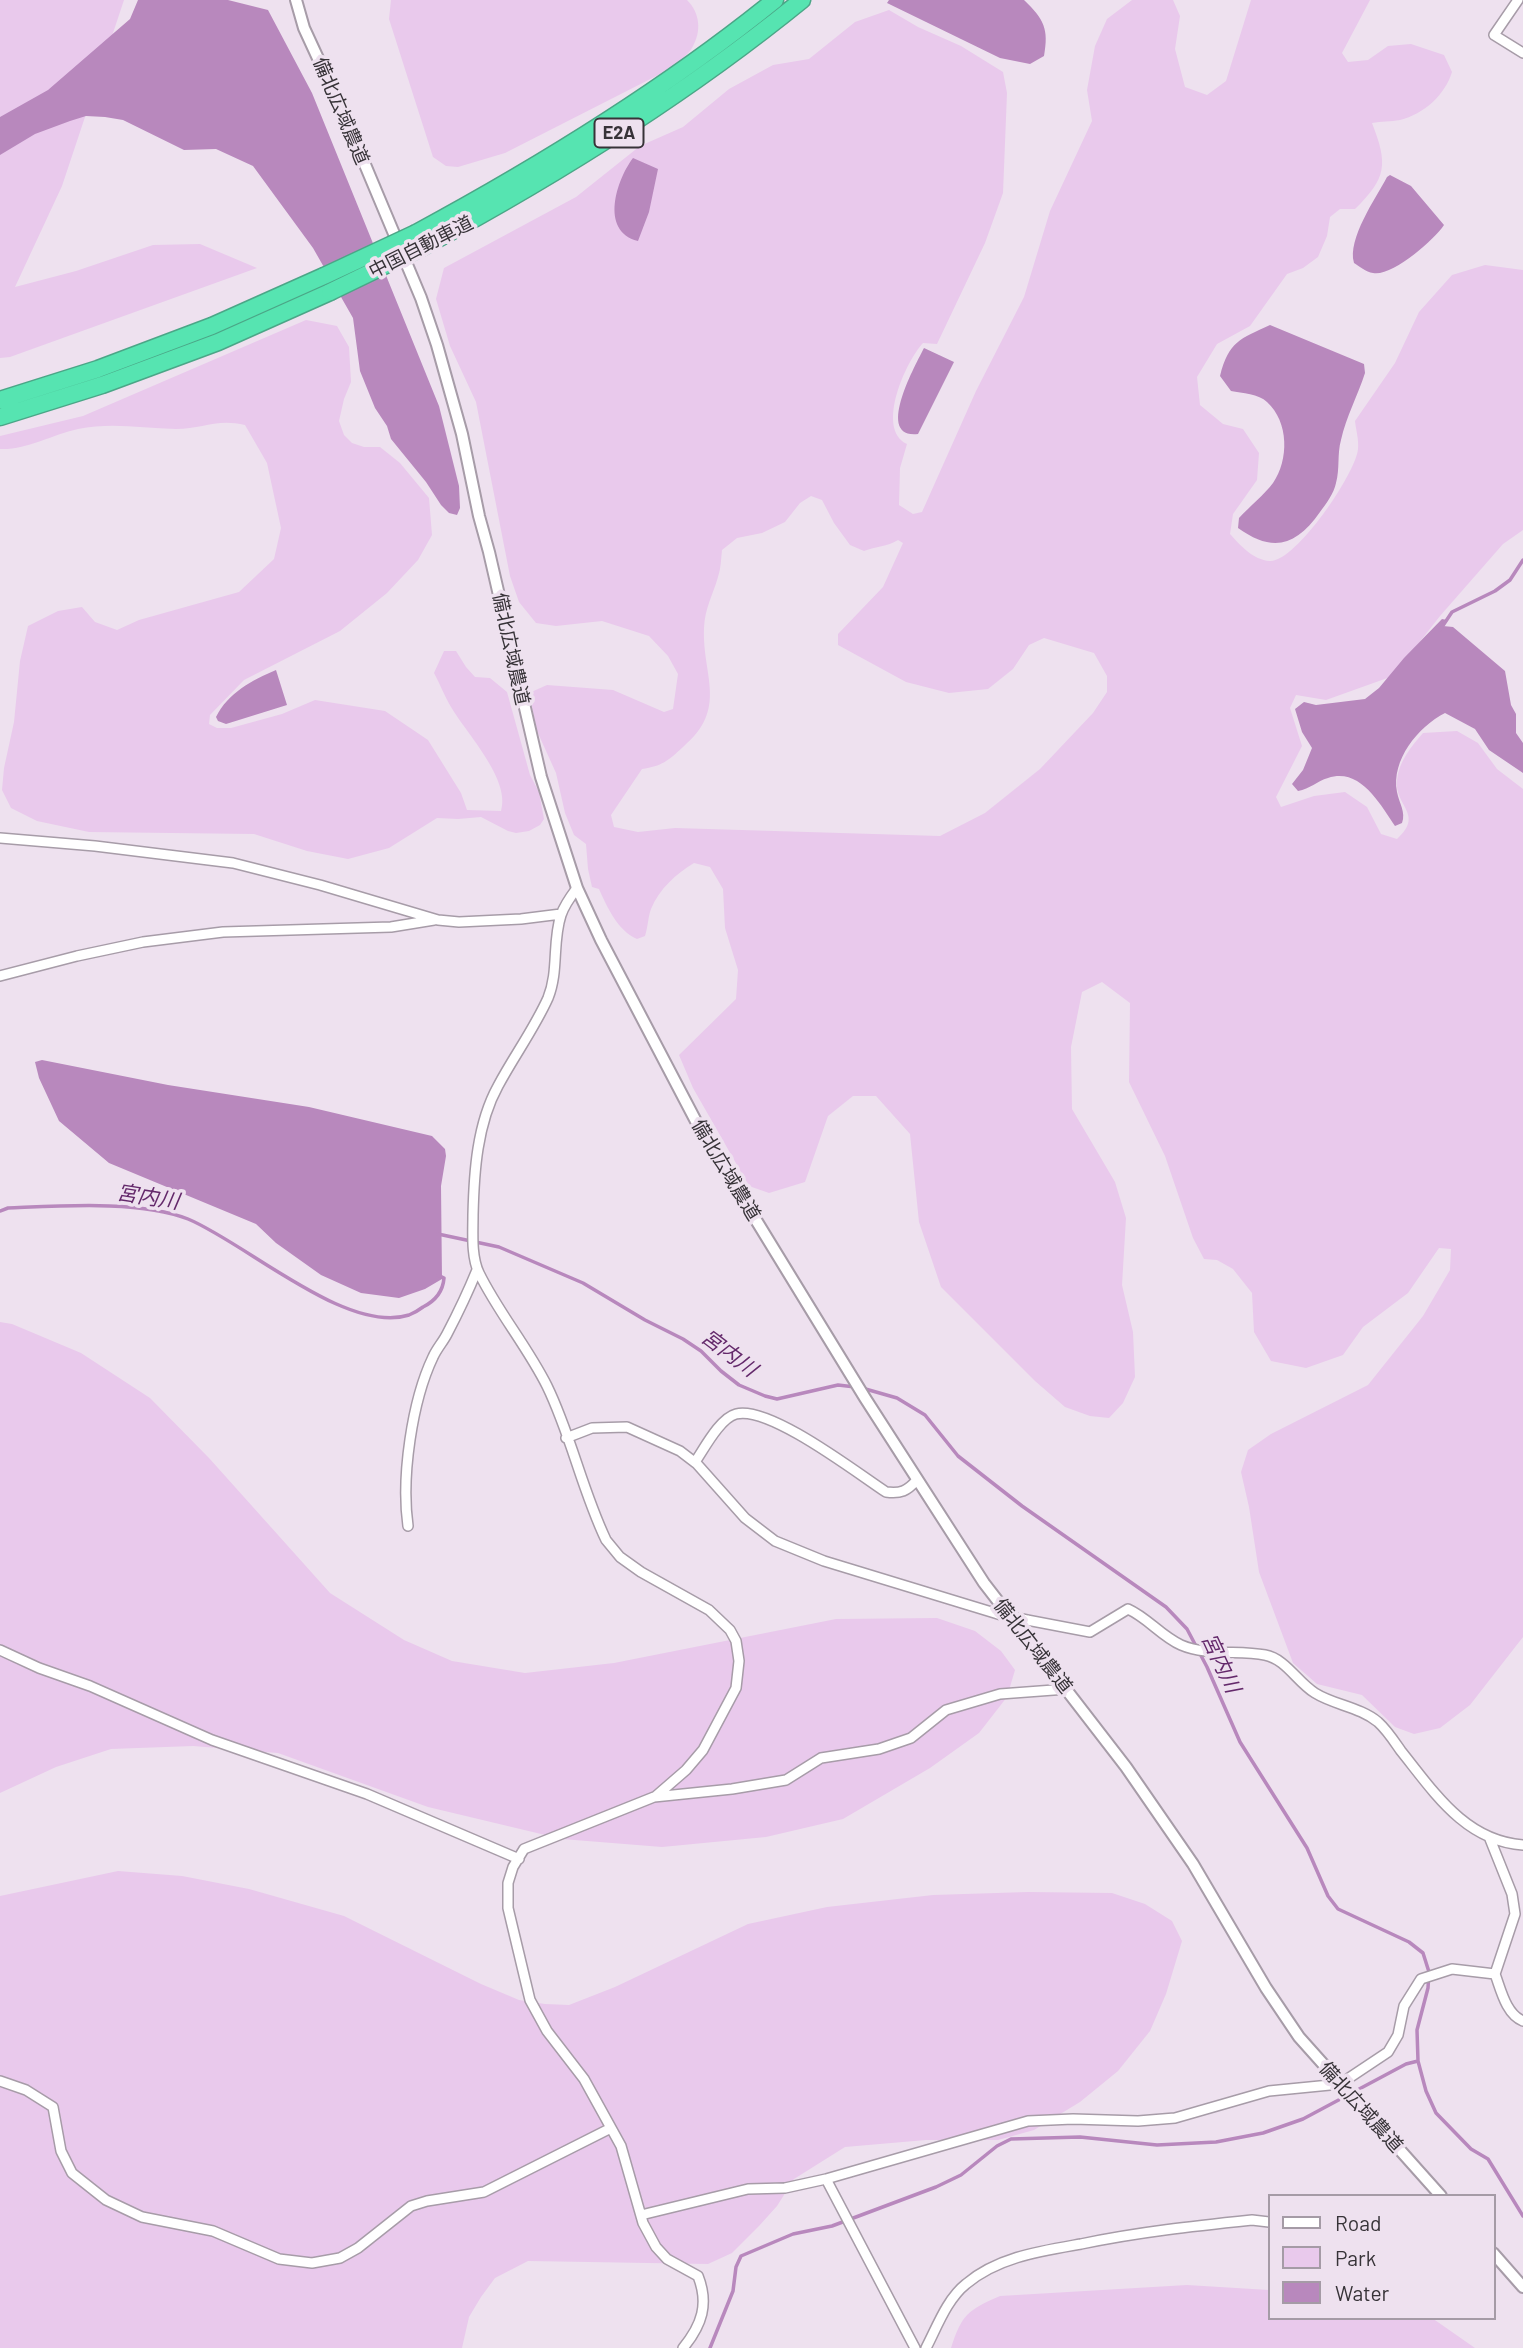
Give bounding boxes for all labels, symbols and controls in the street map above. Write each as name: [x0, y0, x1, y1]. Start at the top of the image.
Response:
street label: 備北広域農道: [308, 54, 374, 168]
road number: E2A: [594, 118, 644, 148]
street label: 中国自動車道: [365, 211, 477, 283]
street label: 備北広域農道: [488, 591, 534, 707]
street label: 備北広域農道: [687, 1115, 765, 1225]
water label: 宮内川: [115, 1180, 181, 1214]
water label: 宮内川: [696, 1324, 762, 1382]
street label: 備北広域農道: [989, 1594, 1077, 1698]
water label: 宮内川: [1196, 1629, 1246, 1697]
street label: 備北広域農道: [1314, 2057, 1408, 2157]
legend: [1268, 2194, 1495, 2320]
text: Road: [1335, 2210, 1381, 2235]
text: Park: [1335, 2245, 1376, 2270]
text: Water: [1335, 2280, 1389, 2305]

